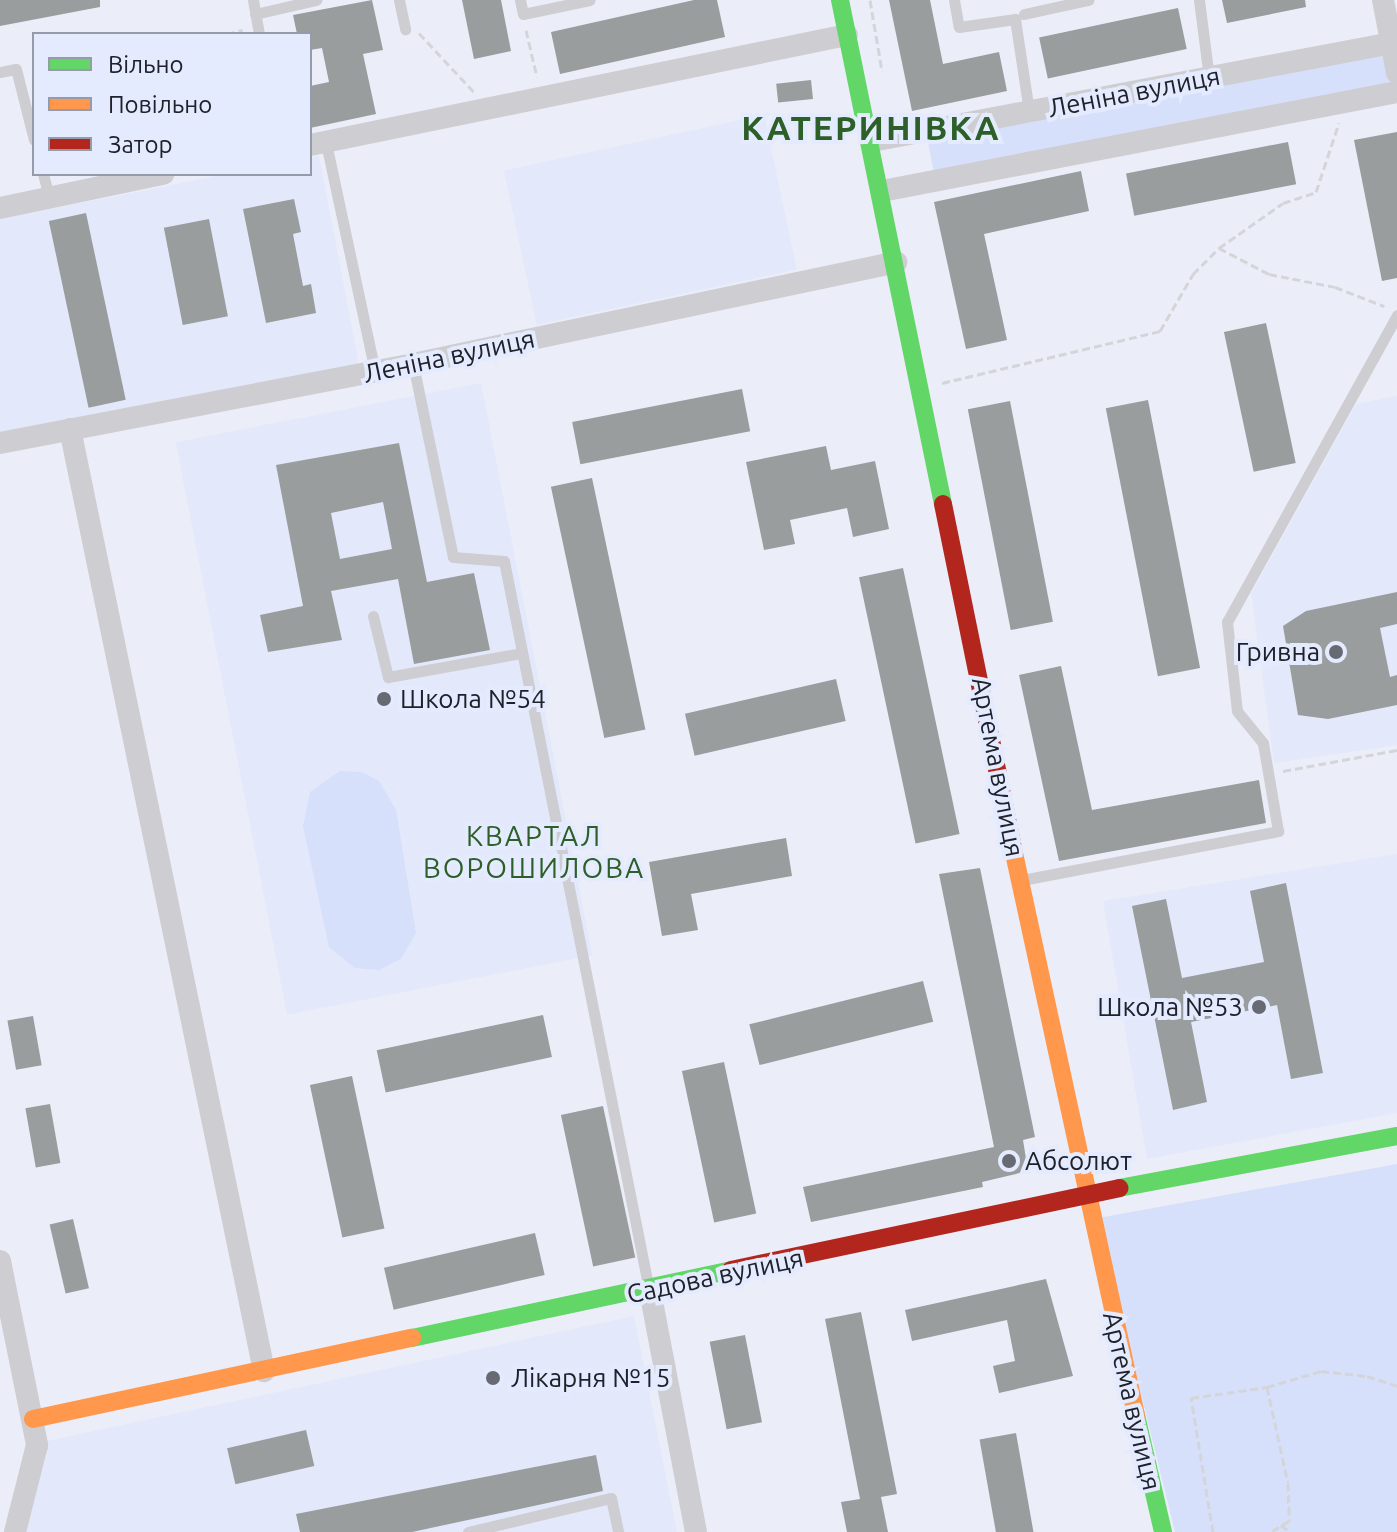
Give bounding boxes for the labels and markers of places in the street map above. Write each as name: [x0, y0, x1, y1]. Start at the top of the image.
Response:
place label: Гривна: [1236, 636, 1320, 668]
marker: Гривна: [1327, 643, 1345, 661]
place label: Школа №54: [400, 683, 546, 715]
marker: Школа №54: [375, 690, 393, 708]
place label: Школа №53: [1097, 991, 1243, 1023]
marker: Школа №53: [1250, 998, 1268, 1016]
place label: Абсолют: [1025, 1145, 1132, 1177]
marker: Абсолют: [1000, 1152, 1018, 1170]
place label: Лікарня №15: [511, 1362, 670, 1394]
marker: Лікарня №15: [482, 1367, 504, 1389]

